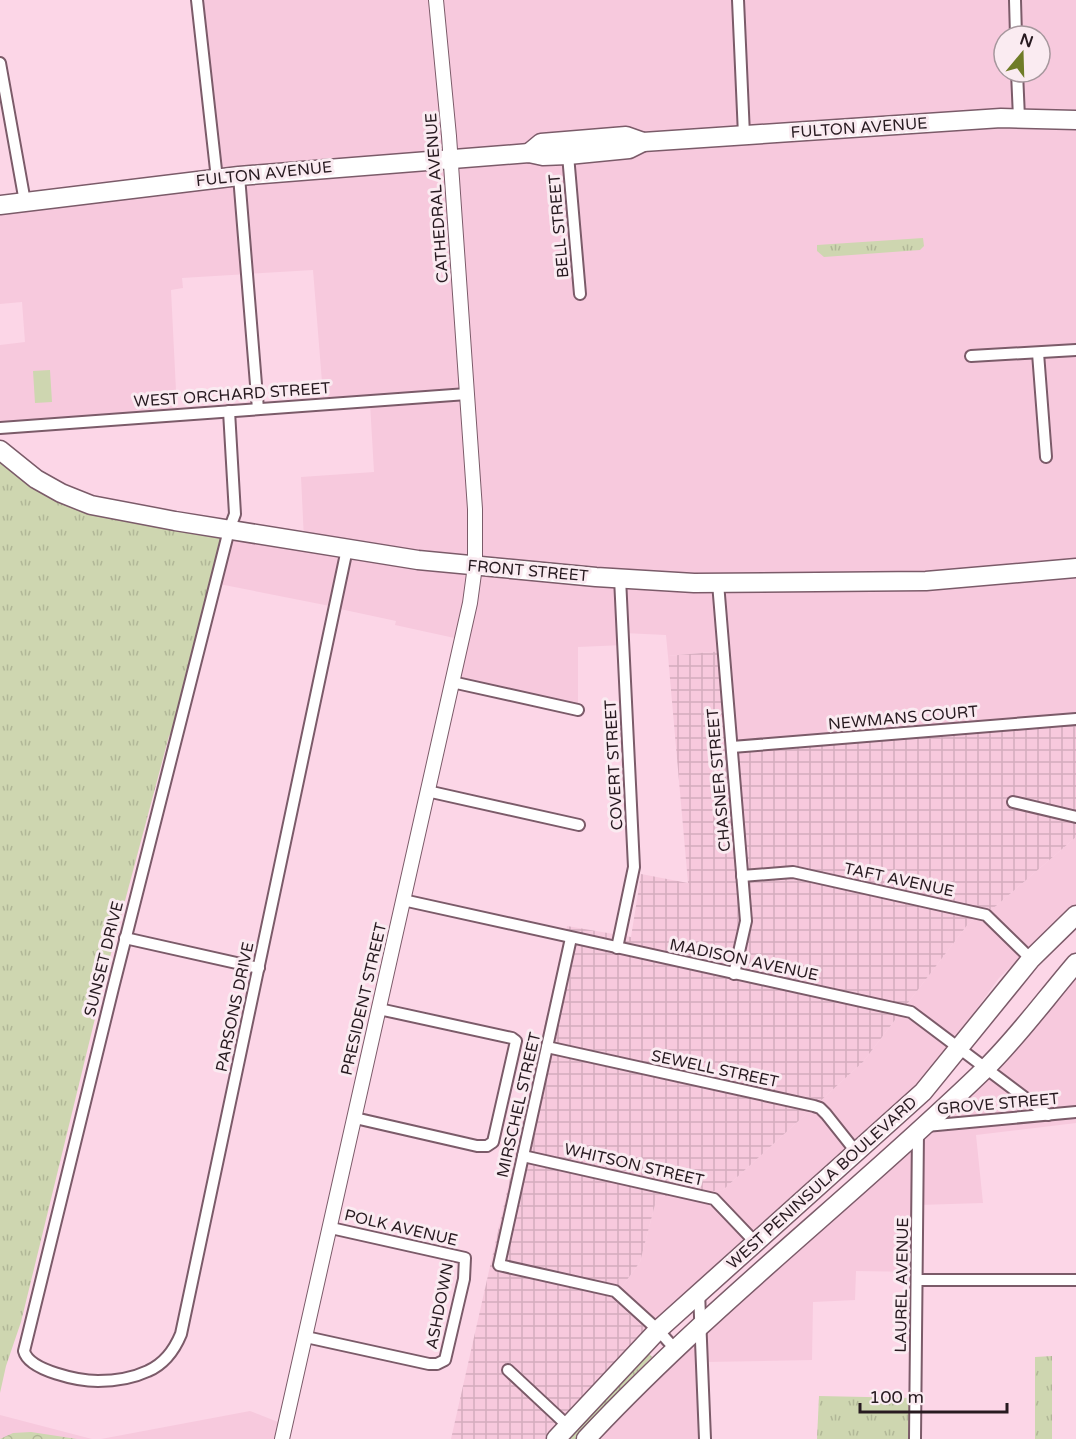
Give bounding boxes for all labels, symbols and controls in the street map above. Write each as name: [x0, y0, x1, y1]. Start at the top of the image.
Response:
north arrow: [992, 24, 1052, 84]
text: N: [1017, 29, 1036, 52]
street label: CATHEDRAL AVENUE: [421, 112, 453, 284]
street label: FULTON AVENUE: [790, 113, 928, 143]
street label: FULTON AVENUE: [195, 157, 333, 191]
street label: BELL STREET: [544, 173, 574, 279]
street label: WEST ORCHARD STREET: [133, 378, 331, 412]
street label: FRONT STREET: [467, 556, 590, 586]
street label: COVERT STREET: [601, 699, 627, 831]
street label: NEWMANS COURT: [827, 701, 979, 735]
street label: CHASNER STREET: [703, 707, 735, 853]
street label: TAFT AVENUE: [842, 859, 956, 901]
street label: SUNSET DRIVE: [80, 899, 128, 1019]
street label: PRESIDENT STREET: [337, 920, 391, 1077]
street label: MADISON AVENUE: [668, 934, 820, 986]
street label: PARSONS DRIVE: [211, 940, 259, 1074]
street label: MIRSCHEL STREET: [493, 1030, 546, 1180]
street label: SEWELL STREET: [650, 1046, 781, 1092]
street label: GROVE STREET: [936, 1089, 1060, 1119]
street label: WEST PENINSULA BOULEVARD: [723, 1092, 921, 1274]
street label: WHITSON STREET: [562, 1139, 706, 1191]
street label: POLK AVENUE: [342, 1205, 460, 1251]
street label: LAUREL AVENUE: [891, 1217, 913, 1353]
street label: ASHDOWN: [422, 1261, 458, 1351]
scale bar: [860, 1376, 1007, 1414]
text: 100 m: [869, 1386, 924, 1408]

